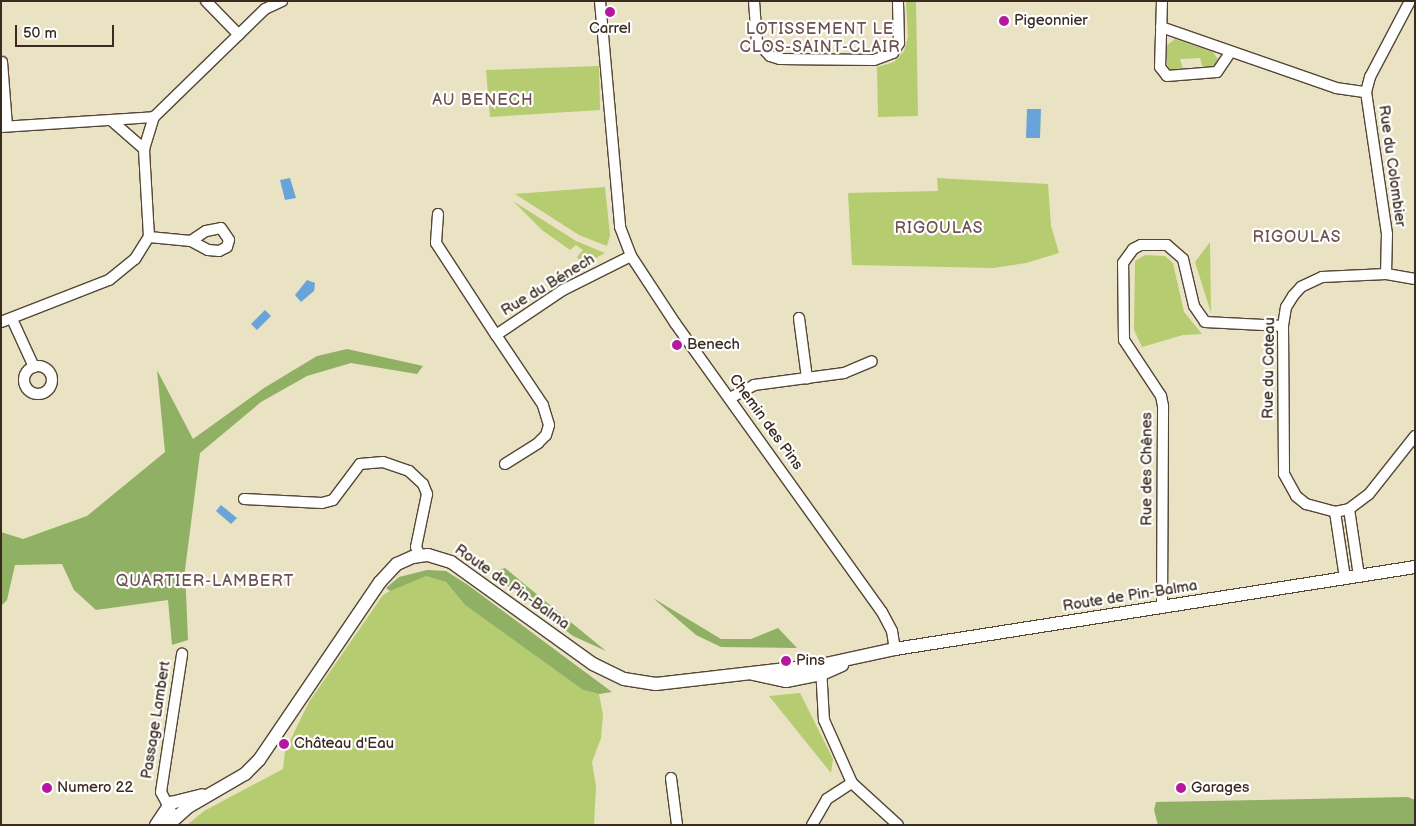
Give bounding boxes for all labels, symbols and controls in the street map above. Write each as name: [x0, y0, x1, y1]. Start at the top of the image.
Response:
marker: Carrel: [604, 6, 616, 18]
place label: Pigeonnier: [1014, 12, 1088, 30]
scale bar: [18, 15, 116, 47]
marker: Pigeonnier: [998, 15, 1010, 27]
place label: Carrel: [589, 20, 631, 38]
district label: LOTISSEMENT LE CLOS-SAINT-CLAIR: [737, 20, 903, 58]
text: 50 m: [23, 24, 57, 43]
district label: AU BENECH: [431, 91, 535, 111]
street label: Rue du Colombier: [1375, 104, 1409, 228]
district label: RIGOULAS: [894, 219, 984, 239]
district label: RIGOULAS: [1252, 228, 1342, 248]
street label: Rue du Bénech: [498, 250, 598, 320]
street label: Rue du Coteau: [1259, 317, 1279, 419]
place label: Benech: [687, 336, 740, 354]
marker: Benech: [671, 339, 683, 351]
street label: Chemin des Pins: [725, 371, 807, 473]
street label: Rue des Chênes: [1138, 412, 1156, 526]
street label: Route de Pin-Balma: [451, 541, 573, 633]
district label: QUARTIER-LAMBERT: [114, 572, 296, 592]
street label: Route de Pin-Balma: [1061, 576, 1199, 616]
place label: Pins: [796, 652, 825, 670]
marker: Pins: [780, 655, 792, 667]
street label: Passage Lambert: [138, 660, 174, 780]
place label: Château d'Eau: [294, 735, 394, 753]
marker: Château d'Eau: [278, 738, 290, 750]
place label: Numero 22: [57, 779, 133, 797]
place label: Garages: [1191, 779, 1249, 797]
marker: Numero 22: [41, 782, 53, 794]
marker: Garages: [1175, 782, 1187, 794]

